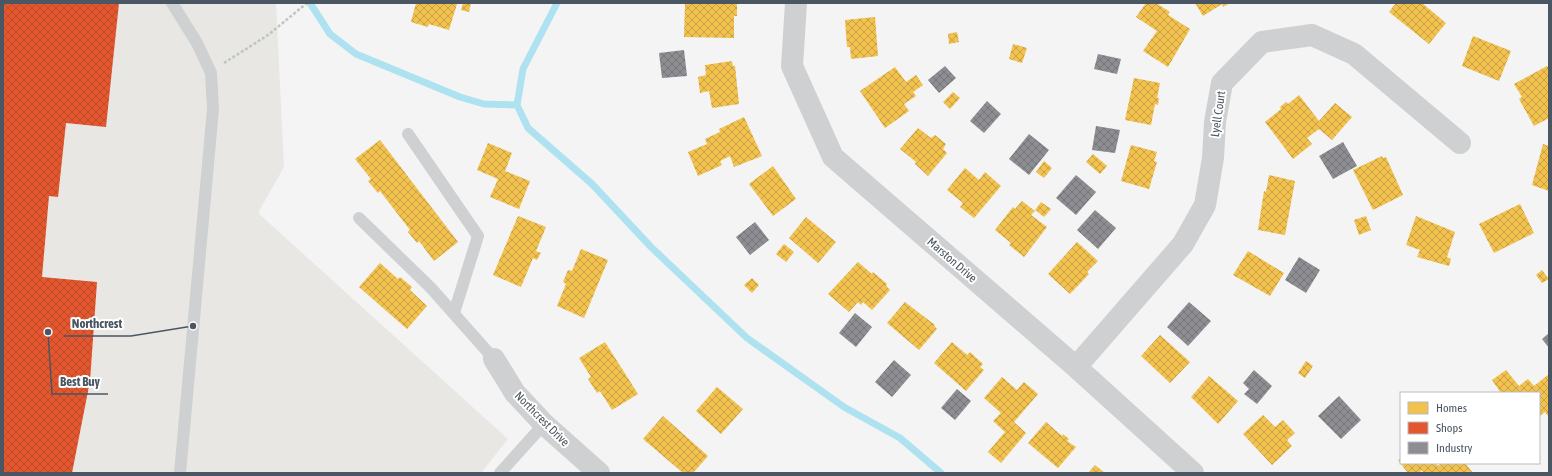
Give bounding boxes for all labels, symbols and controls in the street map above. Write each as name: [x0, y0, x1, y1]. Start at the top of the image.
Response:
street label: Lyell Court: [1208, 90, 1228, 138]
street label: Marston Drive: [924, 235, 980, 285]
callout: Northcrest: [64, 311, 131, 336]
text: Northcrest: [72, 316, 122, 331]
callout: Best Buy: [52, 369, 108, 394]
text: Best Buy: [60, 374, 101, 389]
street label: Northcrest Drive: [512, 389, 572, 449]
legend: [1400, 392, 1540, 464]
text: Homes: [1436, 401, 1467, 415]
text: Shops: [1436, 421, 1462, 435]
text: Industry: [1436, 441, 1473, 455]

